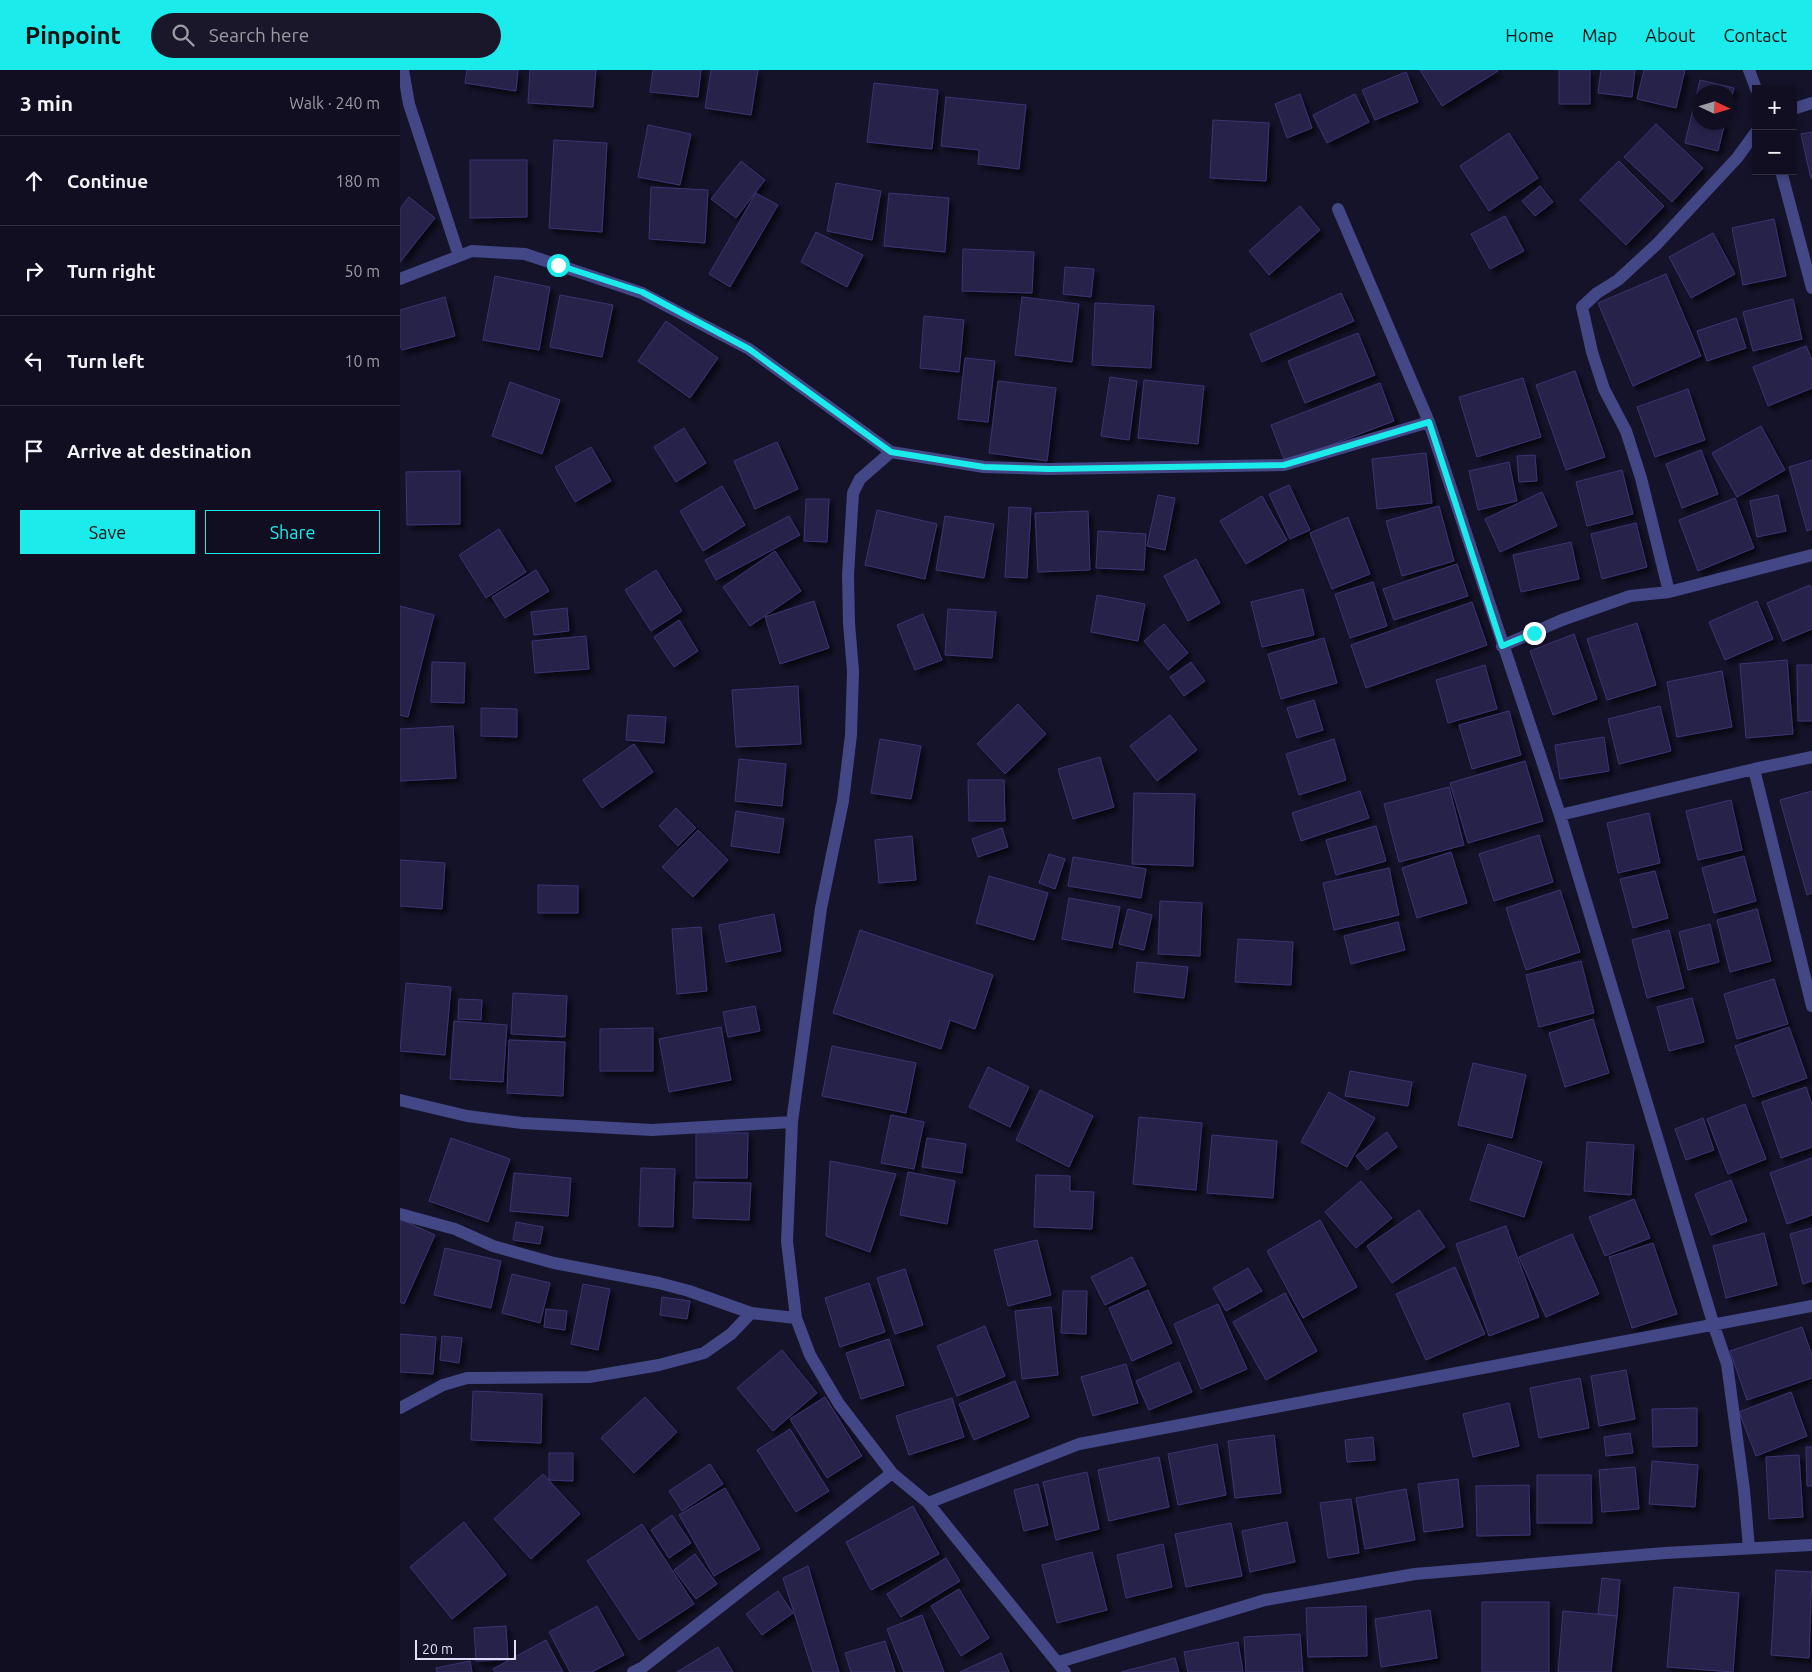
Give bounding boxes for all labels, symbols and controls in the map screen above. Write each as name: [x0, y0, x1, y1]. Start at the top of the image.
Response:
search box: [151, 13, 501, 58]
icon: search: [169, 21, 197, 49]
text: Pinpoint: [25, 22, 121, 49]
text: Search here: [209, 24, 309, 46]
text: Home: [1505, 25, 1554, 45]
text: Map: [1582, 25, 1617, 45]
text: About: [1645, 25, 1695, 45]
text: Contact: [1723, 25, 1787, 45]
north arrow: [1692, 85, 1737, 130]
map controls: [1752, 85, 1797, 175]
button: +: [1752, 85, 1797, 130]
text: 3 min: [20, 91, 73, 115]
text: Walk · 240 m: [289, 94, 380, 112]
button: −: [1752, 130, 1797, 175]
icon: ahead: [20, 167, 48, 195]
text: Continue: [67, 170, 148, 192]
text: 180 m: [335, 172, 380, 190]
route start: [547, 254, 570, 277]
icon: right: [20, 257, 48, 285]
text: Turn right: [67, 260, 155, 282]
text: 50 m: [344, 262, 380, 280]
icon: left: [20, 347, 48, 375]
text: Turn left: [67, 350, 145, 372]
text: 10 m: [344, 352, 380, 370]
icon: arrive: [20, 437, 48, 465]
text: Arrive at destination: [67, 440, 252, 462]
button: Save: [20, 510, 195, 554]
button: Share: [205, 510, 380, 554]
route end: [1523, 622, 1546, 645]
scale bar: [415, 1637, 516, 1660]
text: 20 m: [422, 1641, 453, 1657]

